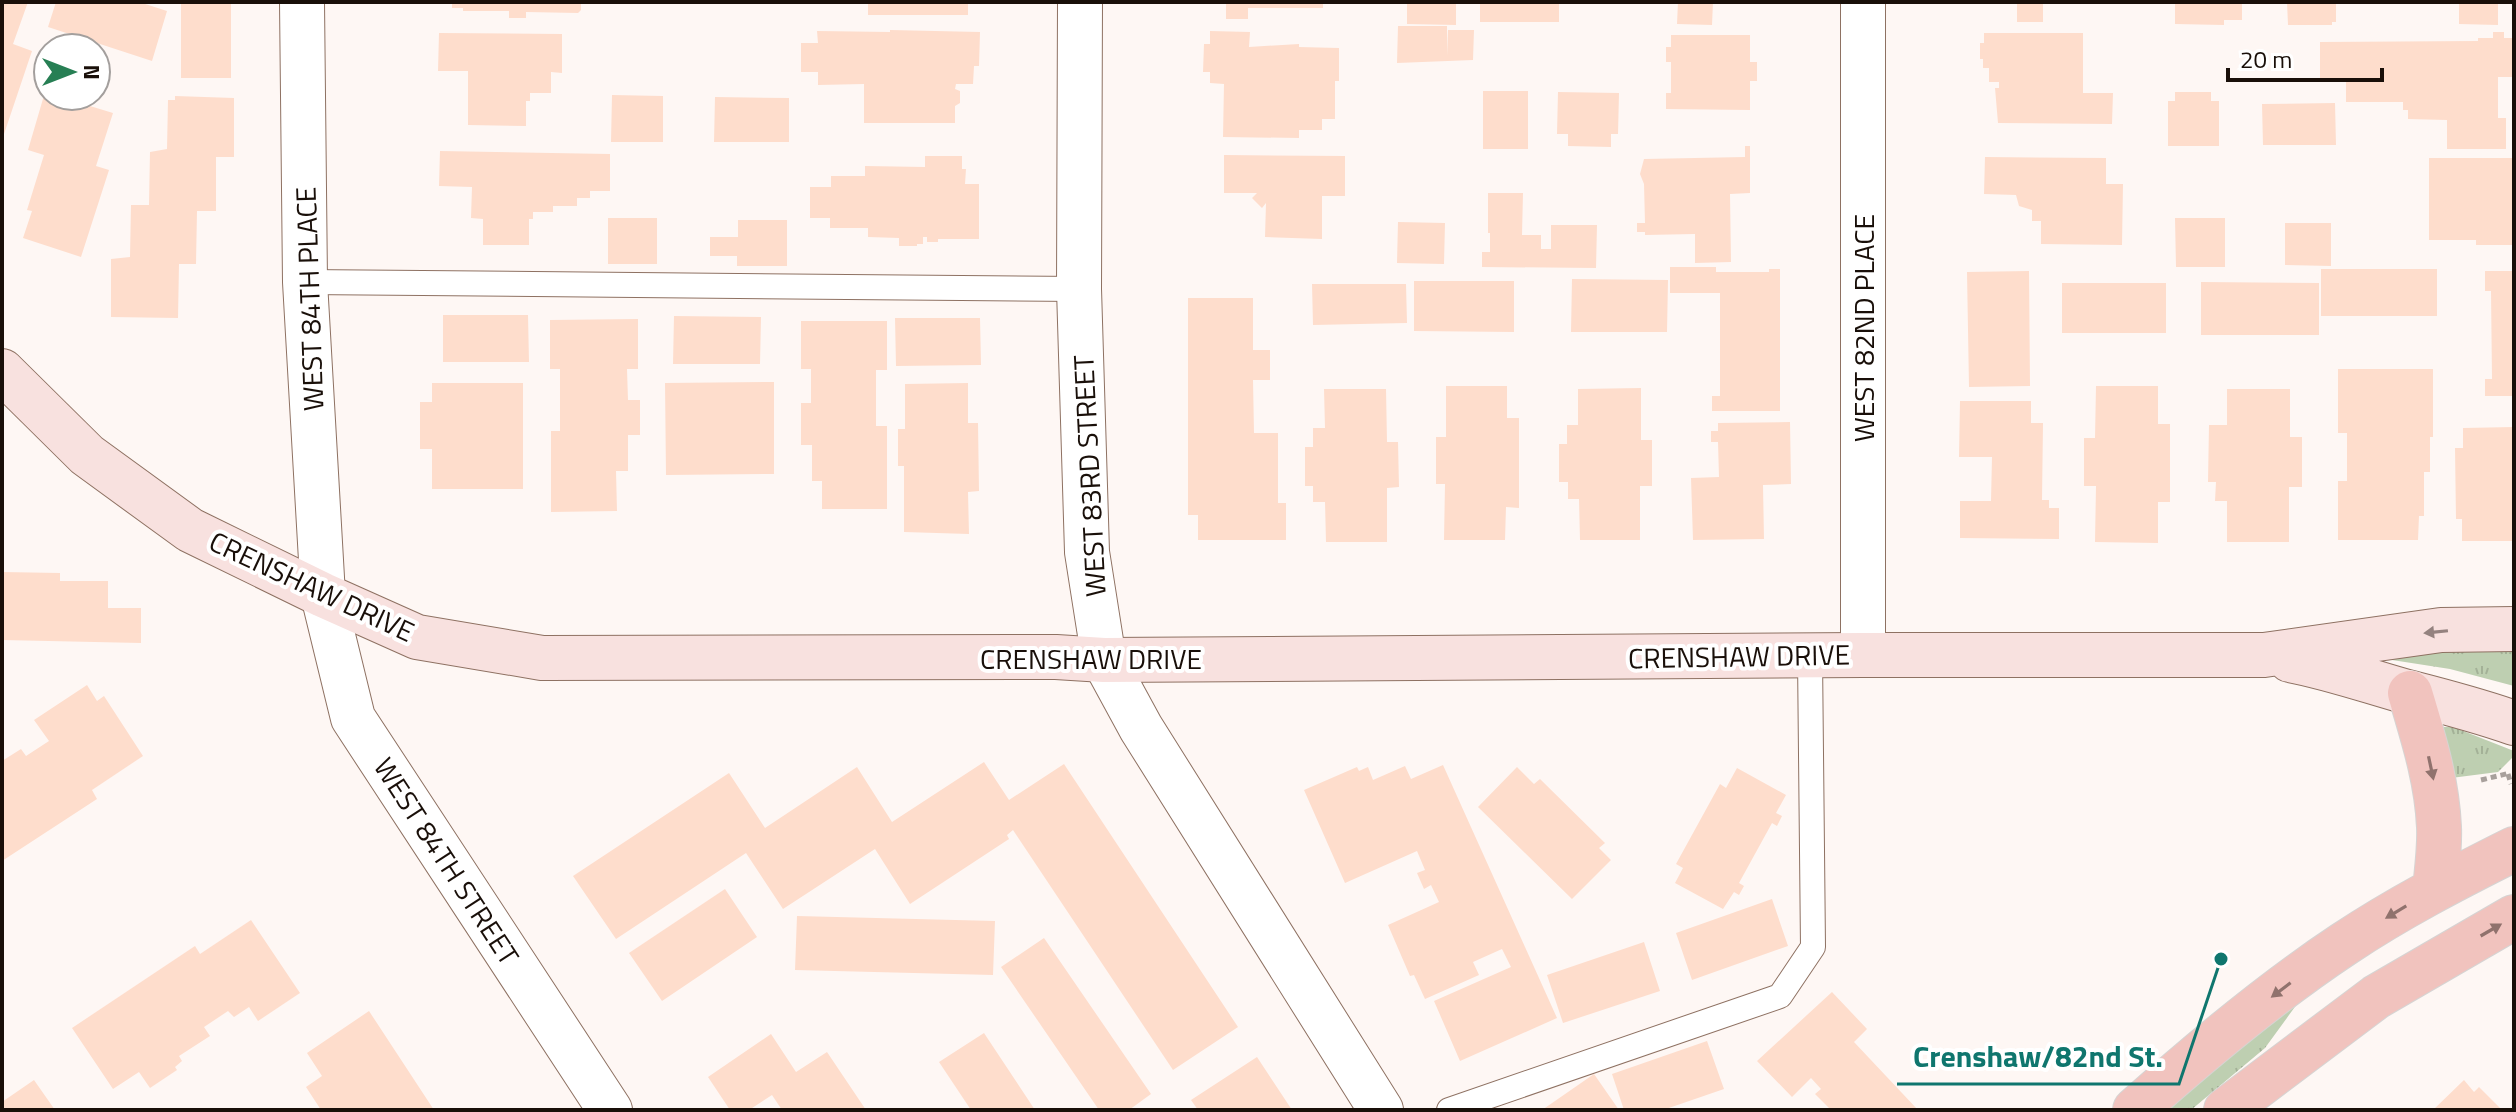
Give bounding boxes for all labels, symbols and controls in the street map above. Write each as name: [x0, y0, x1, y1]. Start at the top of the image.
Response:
north arrow: [32, 32, 112, 112]
scale bar: [2228, 32, 2382, 82]
text: 20 m: [2240, 41, 2292, 77]
text: N: [75, 64, 109, 80]
street label: WEST 84TH PLACE: [284, 186, 334, 412]
street label: WEST 82ND PLACE: [1842, 214, 1885, 442]
street label: WEST 83RD STREET: [1061, 354, 1117, 598]
street label: CRENSHAW DRIVE: [202, 520, 422, 652]
one-way arrow: [2423, 625, 2448, 638]
street label: CRENSHAW DRIVE: [1628, 633, 1850, 679]
street label: CRENSHAW DRIVE: [980, 637, 1202, 680]
street label: WEST 84TH STREET: [364, 749, 531, 974]
one-way arrow: [2425, 756, 2438, 781]
one-way arrow: [2385, 905, 2407, 919]
one-way arrow: [2480, 923, 2502, 937]
one-way arrow: [2270, 982, 2291, 998]
callout: Crenshaw/82nd St.: [1897, 1030, 2179, 1084]
text: Crenshaw/82nd St.: [1913, 1033, 2163, 1079]

